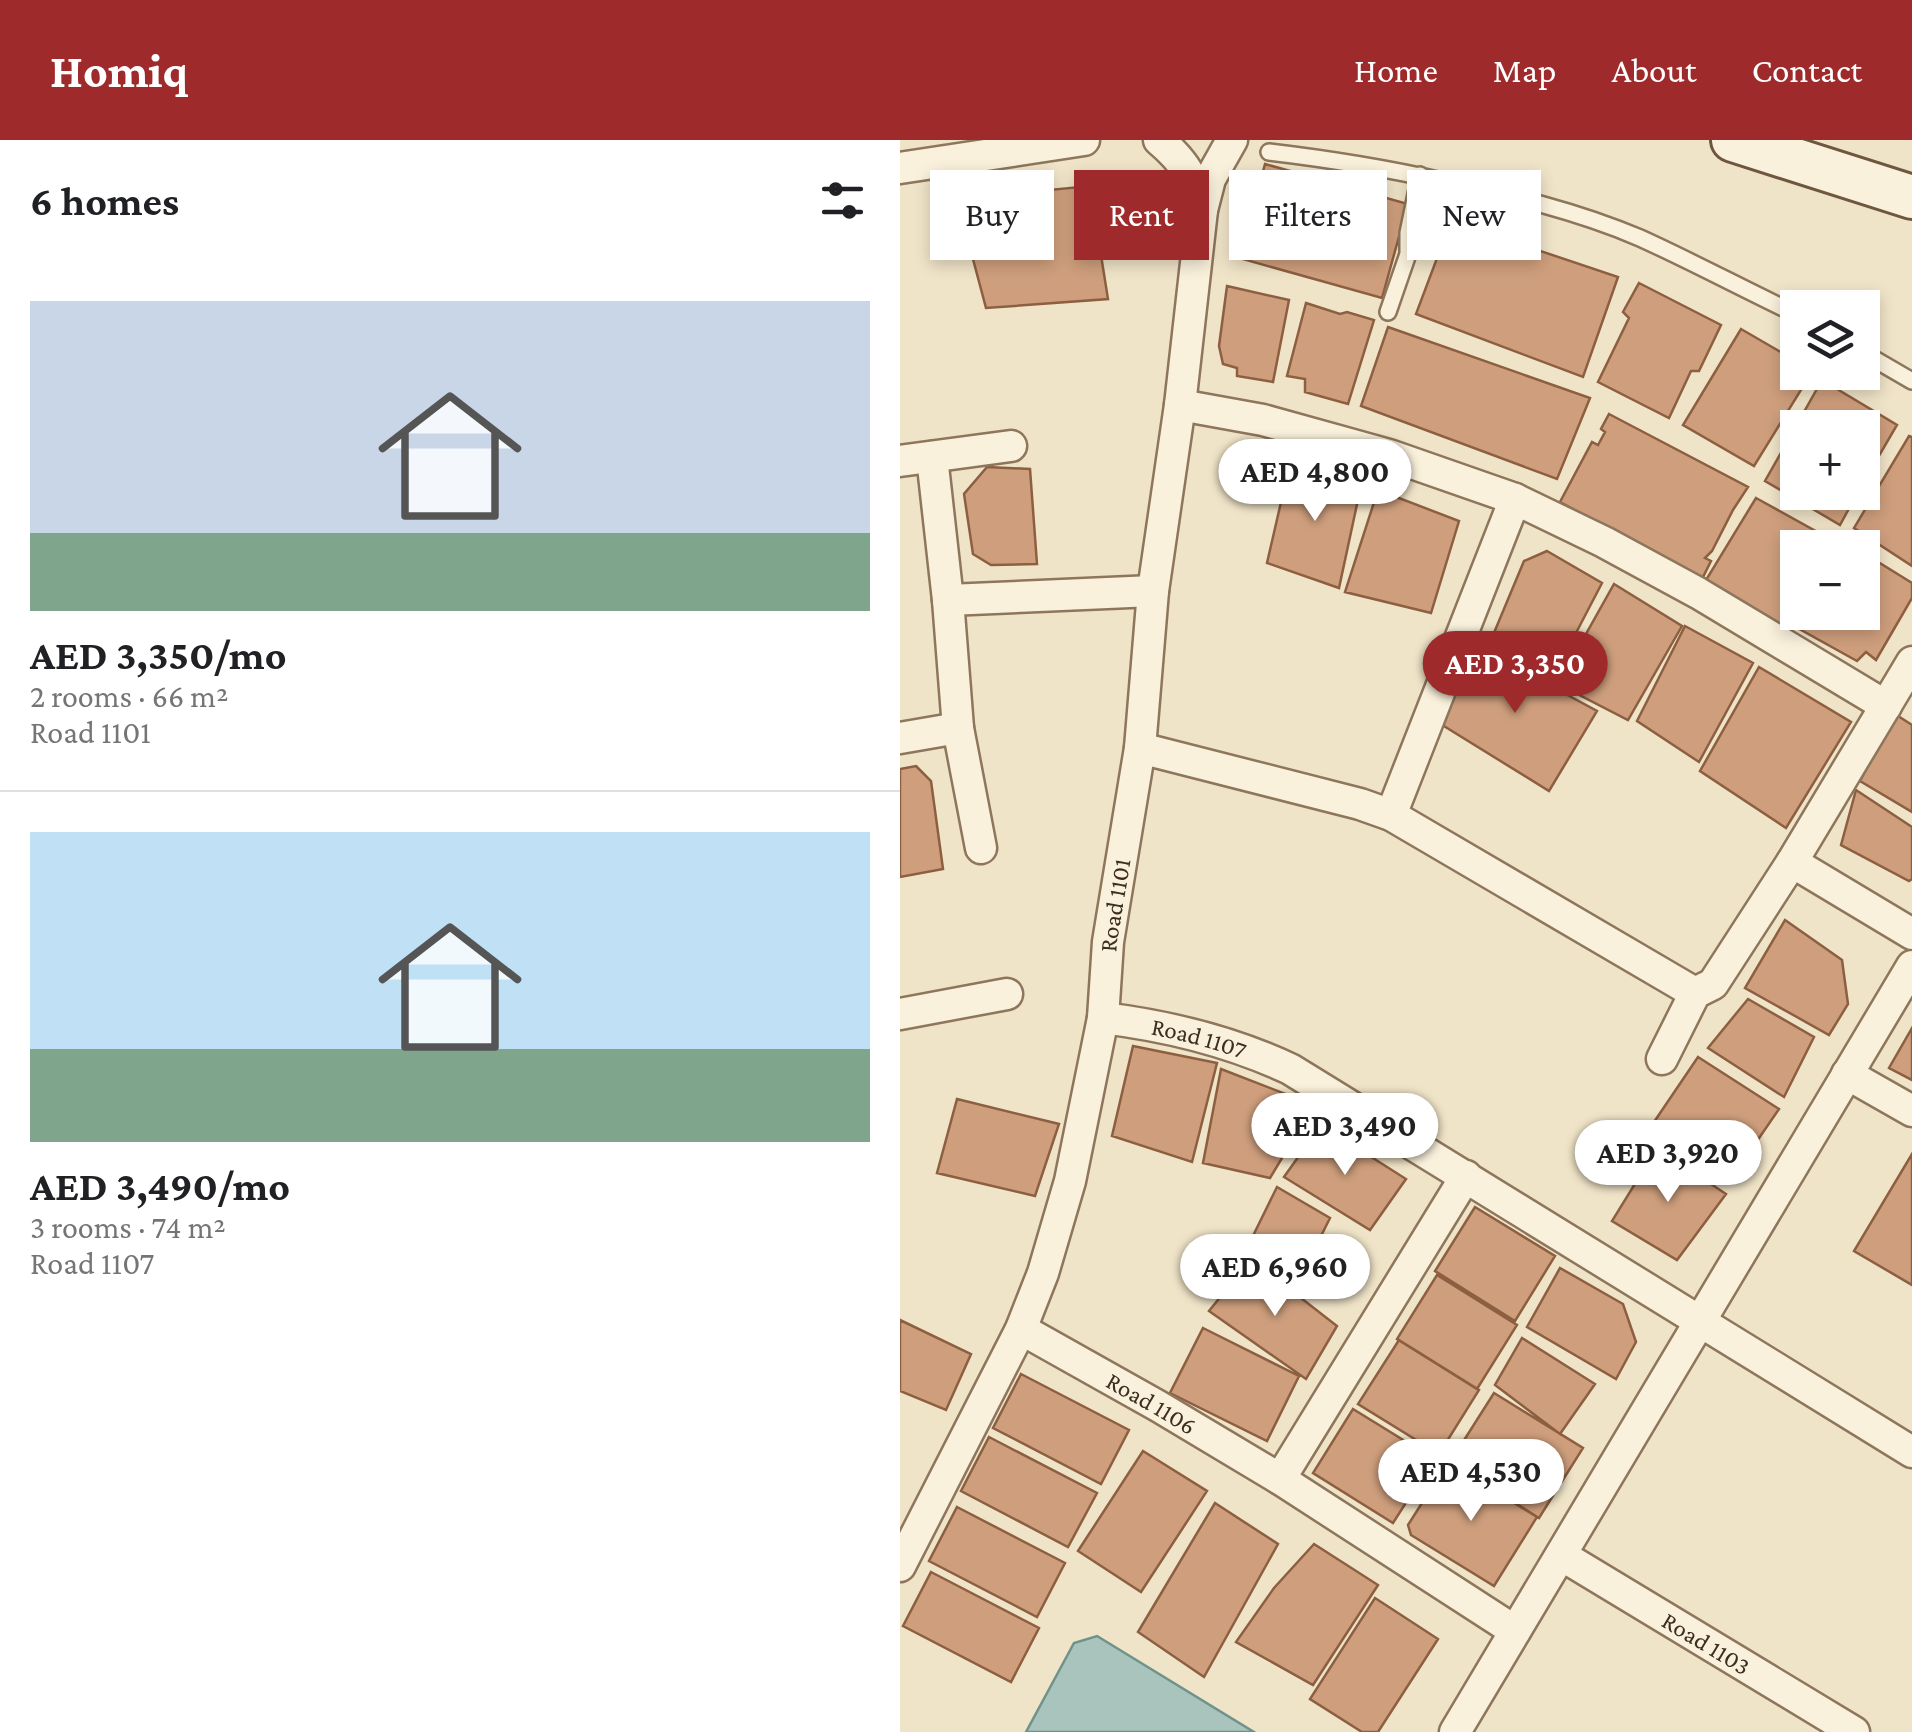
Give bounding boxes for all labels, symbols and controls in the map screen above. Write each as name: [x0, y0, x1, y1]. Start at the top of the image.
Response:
text: Homiq: [50, 44, 188, 97]
text: Home: [1354, 51, 1438, 90]
text: Map: [1493, 51, 1556, 90]
text: About: [1611, 51, 1697, 90]
text: Contact: [1752, 51, 1862, 90]
chip: Buy: [930, 170, 1054, 260]
chip: Rent: [1074, 170, 1209, 260]
chip: Filters: [1229, 170, 1387, 260]
chip: New: [1407, 170, 1541, 260]
icon: filters: [815, 173, 870, 228]
text: 6 homes: [30, 177, 179, 224]
map controls: [1780, 290, 1880, 630]
button: layers: [1780, 290, 1880, 390]
icon: home: [360, 366, 540, 546]
button: +: [1780, 410, 1880, 510]
pin: AED 4,800: [1201, 439, 1429, 524]
text: AED 4,800: [1240, 453, 1390, 489]
button: −: [1780, 530, 1880, 630]
text: AED 3,350/mo: [30, 631, 287, 678]
pin: AED 3,350: [1401, 631, 1629, 716]
text: AED 3,350: [1445, 645, 1585, 681]
text: 2 rooms · 66 m²: [30, 678, 228, 714]
text: Road 1101: [30, 714, 151, 750]
street label: Road 1101: [1094, 856, 1136, 953]
icon: home: [360, 897, 540, 1077]
street label: Road 1107: [1149, 1013, 1250, 1064]
pin: AED 3,490: [1231, 1093, 1459, 1178]
text: AED 3,490: [1273, 1107, 1417, 1143]
pin: AED 3,920: [1554, 1120, 1782, 1205]
text: AED 3,920: [1597, 1134, 1739, 1170]
text: AED 3,490/mo: [30, 1162, 290, 1209]
text: 3 rooms · 74 m²: [30, 1209, 226, 1245]
pin: AED 6,960: [1161, 1234, 1389, 1319]
text: Road 1107: [30, 1245, 154, 1281]
text: AED 6,960: [1202, 1248, 1348, 1284]
street label: Road 1106: [1102, 1367, 1201, 1440]
pin: AED 4,530: [1357, 1439, 1585, 1524]
text: AED 4,530: [1400, 1453, 1542, 1489]
street label: Road 1103: [1657, 1606, 1755, 1680]

